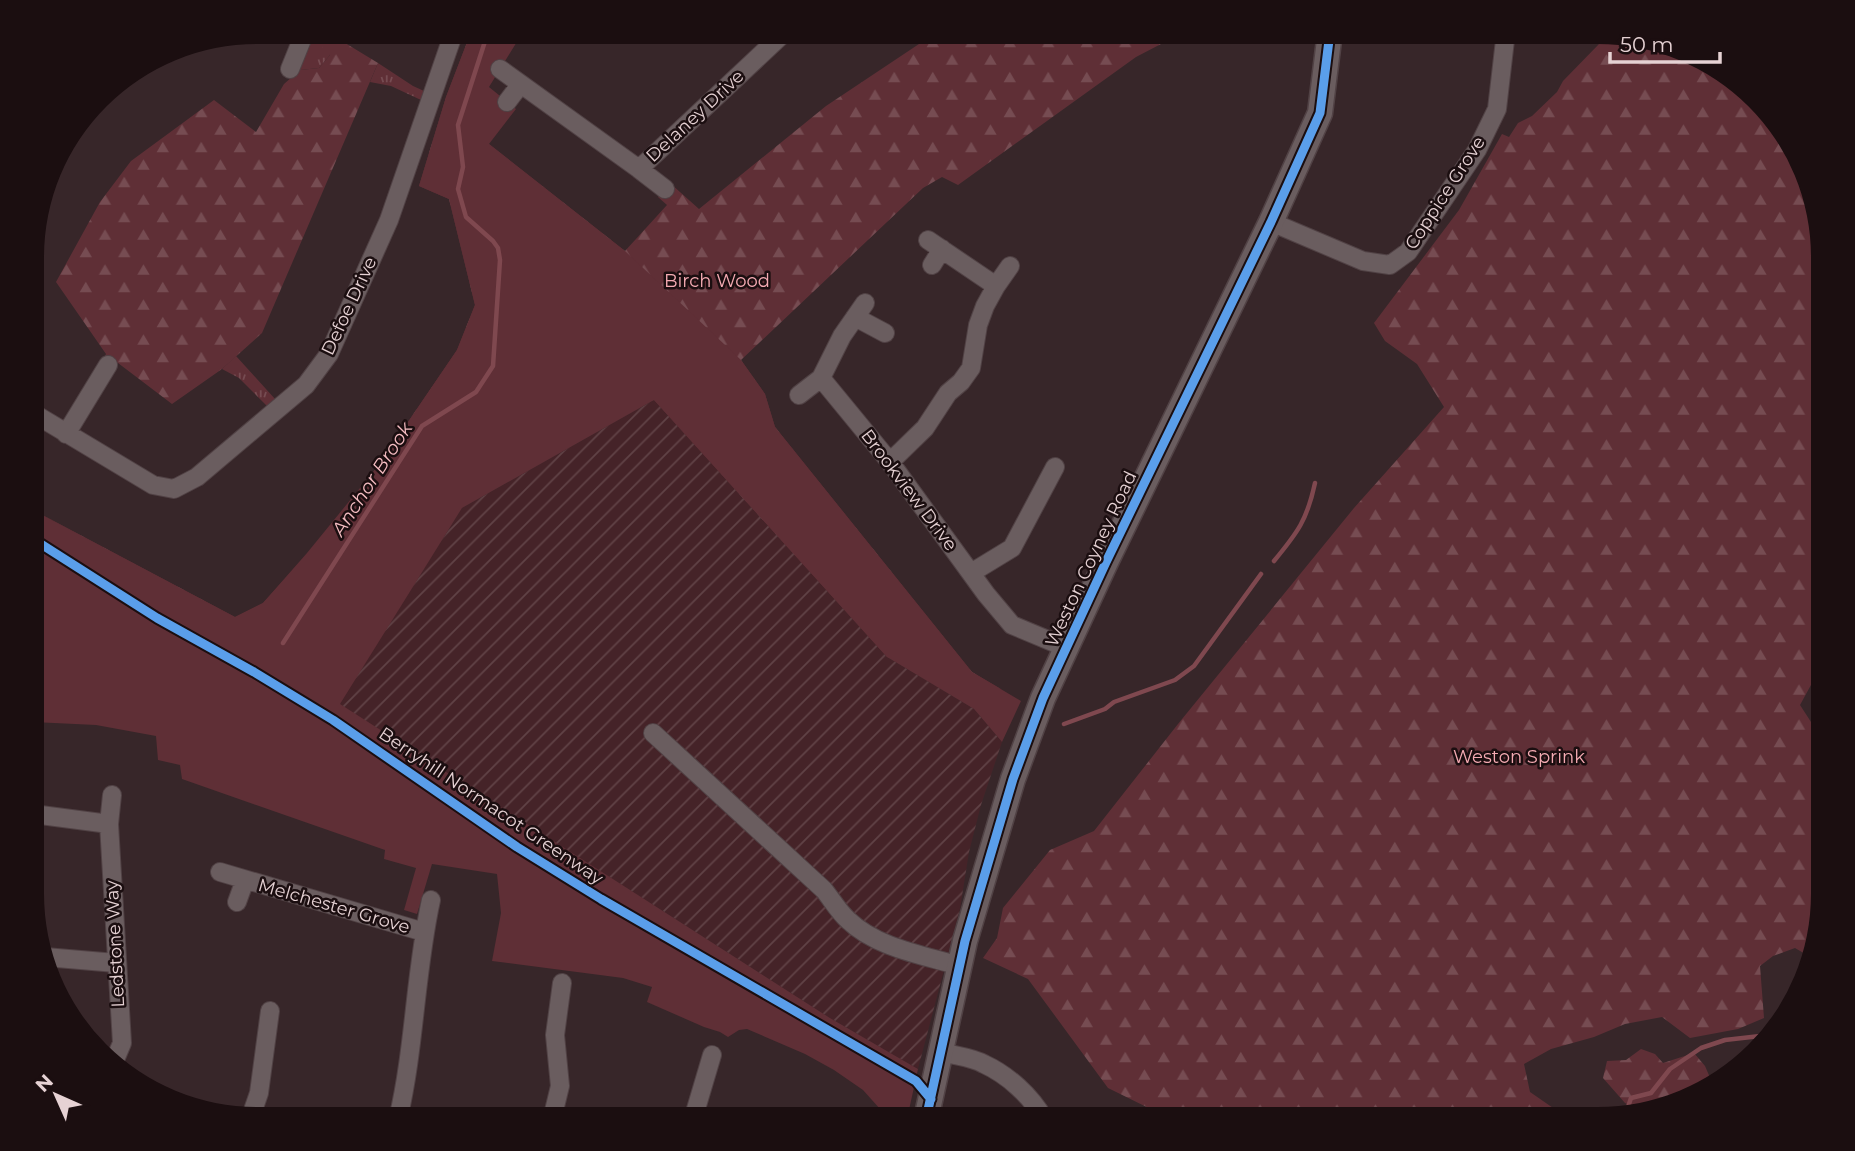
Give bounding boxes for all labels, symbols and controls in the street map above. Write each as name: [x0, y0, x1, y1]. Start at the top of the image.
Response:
scale bar: [1610, 21, 1720, 65]
text: 50 m: [1620, 32, 1674, 57]
street label: Delaney Drive: [642, 65, 749, 167]
street label: Coppice Grove: [1400, 132, 1490, 254]
street label: Defoe Drive: [317, 253, 381, 359]
park label: Birch Wood: [664, 270, 770, 292]
water label: Anchor Brook: [326, 417, 418, 541]
street label: Brookview Drive: [856, 425, 962, 555]
street label: Weston Coyney Road: [1041, 468, 1141, 650]
street label: Berryhill Normacot Greenway: [375, 723, 608, 890]
park label: Weston Sprink: [1453, 746, 1585, 768]
street label: Melchester Grove: [256, 874, 413, 938]
street label: Ledstone Way: [101, 880, 129, 1008]
north arrow: [21, 1060, 91, 1130]
text: N: [31, 1070, 58, 1097]

